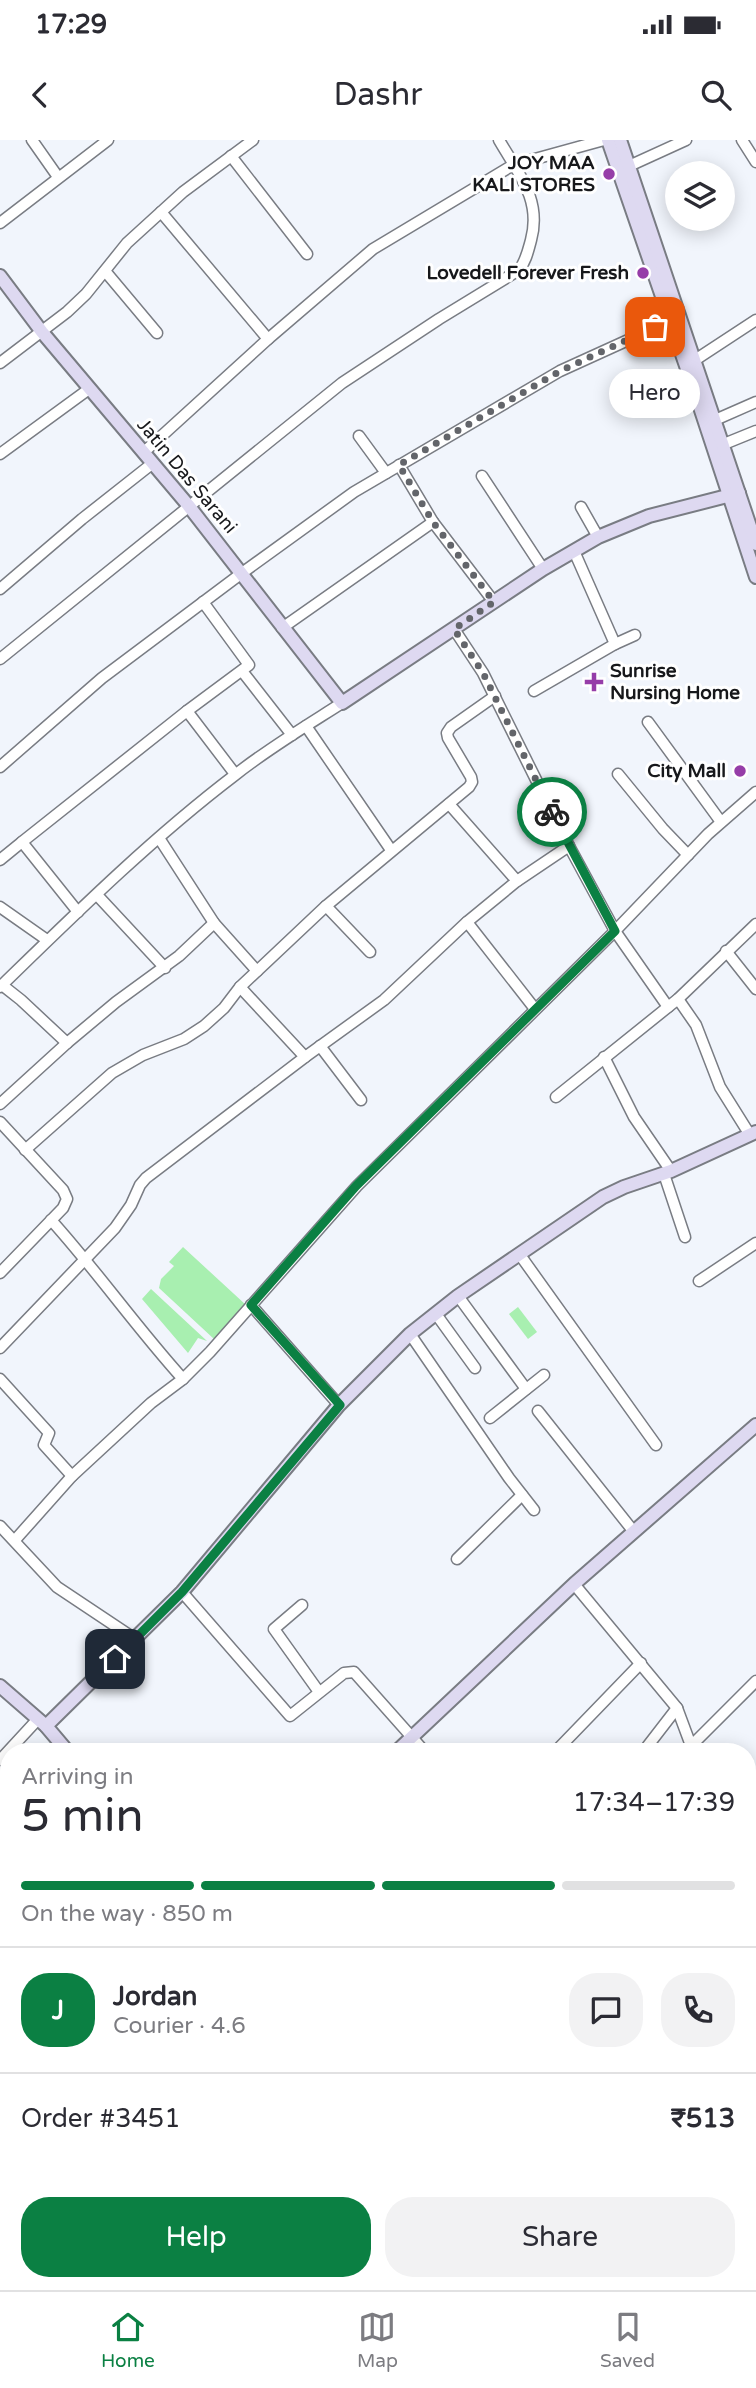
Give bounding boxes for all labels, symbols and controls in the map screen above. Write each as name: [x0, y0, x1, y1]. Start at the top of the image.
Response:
text: 17:29: [35, 9, 107, 40]
icon: back: [21, 76, 59, 114]
text: Dashr: [334, 76, 422, 114]
icon: search: [697, 76, 735, 114]
place label: JOY MAA KALI STORES: [472, 152, 595, 196]
map controls: [665, 161, 735, 231]
button: layers: [665, 161, 735, 231]
marker: JOY MAA KALI STORES: [601, 166, 617, 182]
place label: Lovedell Forever Fresh: [426, 262, 629, 284]
marker: Lovedell Forever Fresh: [635, 265, 651, 281]
pin: [625, 297, 685, 357]
icon: bag: [636, 308, 674, 346]
callout: Hero: [610, 369, 700, 418]
text: Hero: [628, 379, 681, 407]
street label: Jatin Das Sarani: [133, 414, 241, 538]
place label: Sunrise Nursing Home: [610, 660, 740, 705]
marker: Sunrise Nursing Home: [584, 672, 604, 692]
place label: City Mall: [647, 760, 726, 783]
marker: City Mall: [732, 763, 748, 779]
courier: [517, 777, 587, 847]
icon: bike: [533, 793, 571, 831]
pin: [85, 1629, 145, 1689]
icon: home: [96, 1640, 134, 1678]
text: Arriving in: [21, 1763, 134, 1791]
text: 17:34–17:39: [573, 1787, 735, 1818]
text: 5 min: [21, 1789, 144, 1844]
text: On the way · 850 m: [21, 1900, 233, 1928]
button: chat: [569, 1973, 643, 2047]
button: phone: [661, 1973, 735, 2047]
text: Jordan: [113, 1981, 197, 2012]
text: J: [52, 1995, 64, 2026]
text: Courier · 4.6: [113, 2012, 246, 2040]
text: Order #3451: [21, 2103, 181, 2134]
text: ₹513: [671, 2103, 735, 2134]
button: Help: [21, 2197, 371, 2277]
button: Share: [385, 2197, 735, 2277]
tab: Home: [101, 2308, 155, 2372]
tab: Map: [357, 2308, 398, 2372]
tab: Saved: [600, 2308, 655, 2372]

